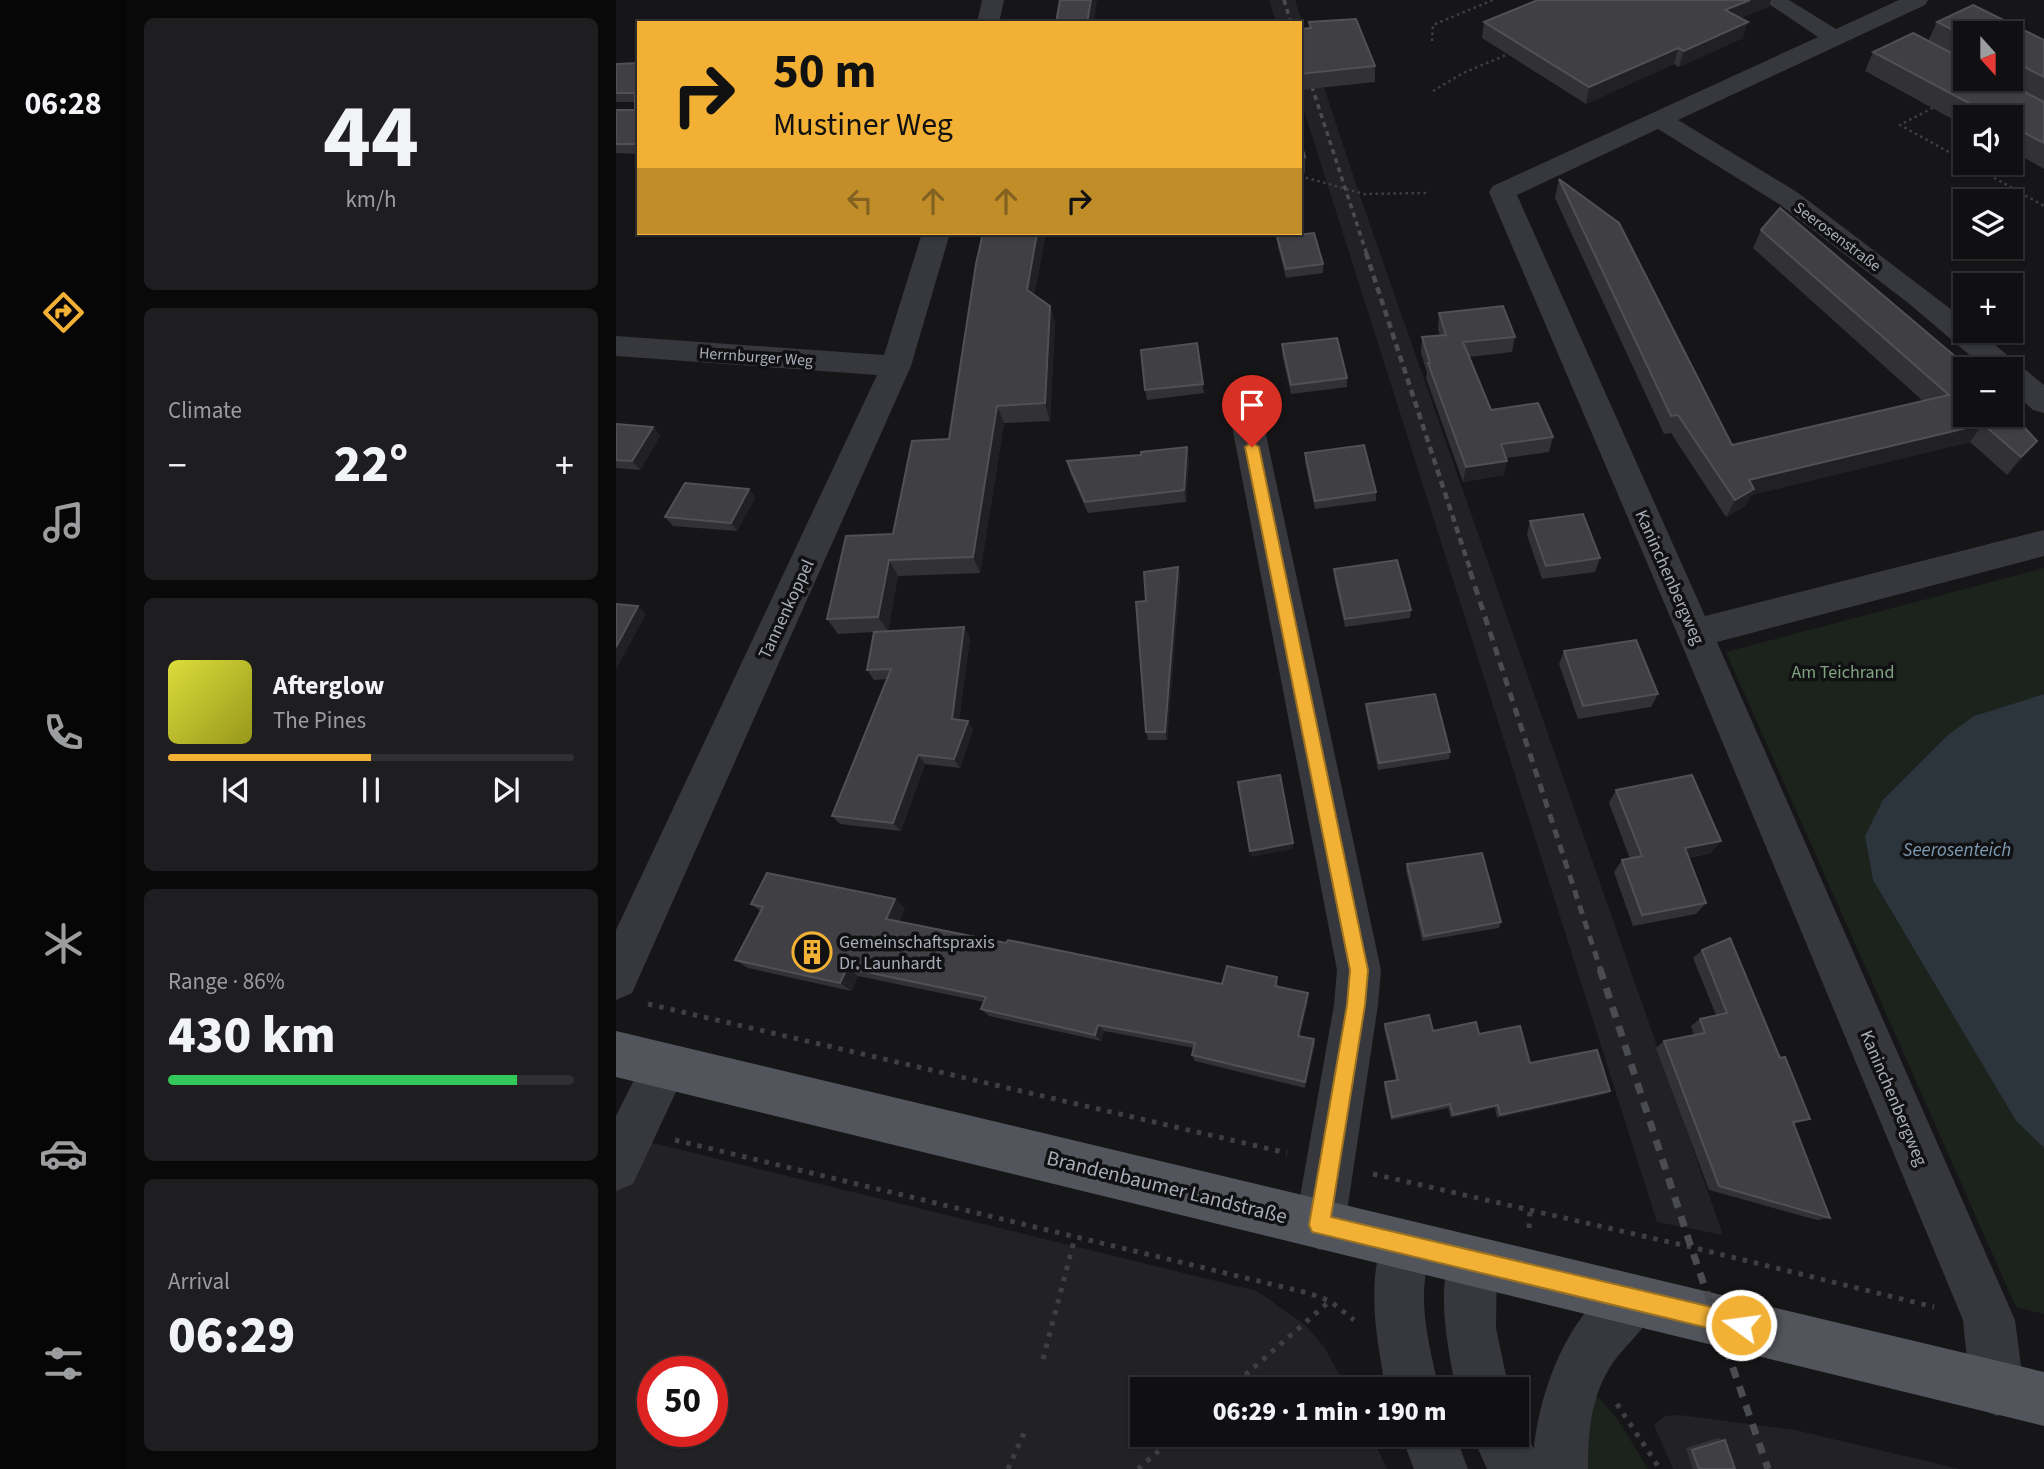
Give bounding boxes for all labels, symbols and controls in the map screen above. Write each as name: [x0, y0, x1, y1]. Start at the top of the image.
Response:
north arrow: [1953, 21, 2023, 91]
map controls: [1953, 21, 2023, 427]
text: 50 m: [773, 37, 877, 107]
icon: right: [658, 49, 749, 140]
text: 44: [323, 73, 419, 202]
text: 06:28: [24, 81, 102, 127]
text: Mustiner Weg: [773, 102, 953, 148]
button: sound: [1953, 105, 2023, 175]
icon: left: [841, 182, 879, 220]
icon: ahead: [914, 182, 952, 220]
icon: ahead: [987, 182, 1025, 220]
icon: right: [1060, 182, 1098, 220]
text: km/h: [345, 183, 397, 216]
button: layers: [1953, 189, 2023, 259]
street label: Seerosenstraße: [1789, 197, 1886, 277]
button: +: [1953, 273, 2023, 343]
icon: directions: [39, 288, 88, 337]
street label: Herrnburger Weg: [698, 342, 814, 372]
button: −: [1953, 357, 2023, 427]
pin: [1222, 375, 1282, 447]
icon: arrive: [1233, 386, 1271, 424]
text: Climate: [168, 394, 242, 427]
text: 22°: [334, 428, 408, 502]
text: −: [168, 439, 187, 493]
text: +: [555, 439, 574, 493]
icon: music: [39, 498, 88, 547]
street label: Kaninchenbergweg: [1629, 506, 1710, 649]
street label: Tannenkoppel: [752, 555, 821, 663]
park label: Am Teichrand: [1792, 660, 1894, 685]
text: Afterglow: [273, 667, 384, 704]
text: The Pines: [273, 704, 366, 737]
icon: phone: [39, 708, 88, 757]
icon: previous: [217, 771, 255, 809]
icon: pause: [352, 771, 390, 809]
icon: next: [487, 771, 525, 809]
water label: Seerosenteich: [1903, 837, 2011, 864]
icon: climate: [39, 919, 88, 968]
place label: Gemeinschaftspraxis Dr. Launhardt: [839, 930, 995, 976]
building icon: Gemeinschaftspraxis Dr. Launhardt: [791, 931, 833, 973]
text: Range · 86%: [168, 965, 285, 998]
text: 430 km: [168, 999, 336, 1073]
street label: Kaninchenbergweg: [1854, 1027, 1933, 1170]
icon: car: [39, 1129, 88, 1178]
street label: Brandenbaumer Landstraße: [1044, 1143, 1290, 1231]
text: Arrival: [168, 1265, 230, 1298]
position arrow: [1704, 1288, 1778, 1362]
text: 06:29: [168, 1299, 295, 1373]
icon: filters: [39, 1339, 88, 1388]
speed limit sign: 50: [637, 1356, 728, 1447]
text: 06:29 · 1 min · 190 m: [1213, 1393, 1446, 1430]

